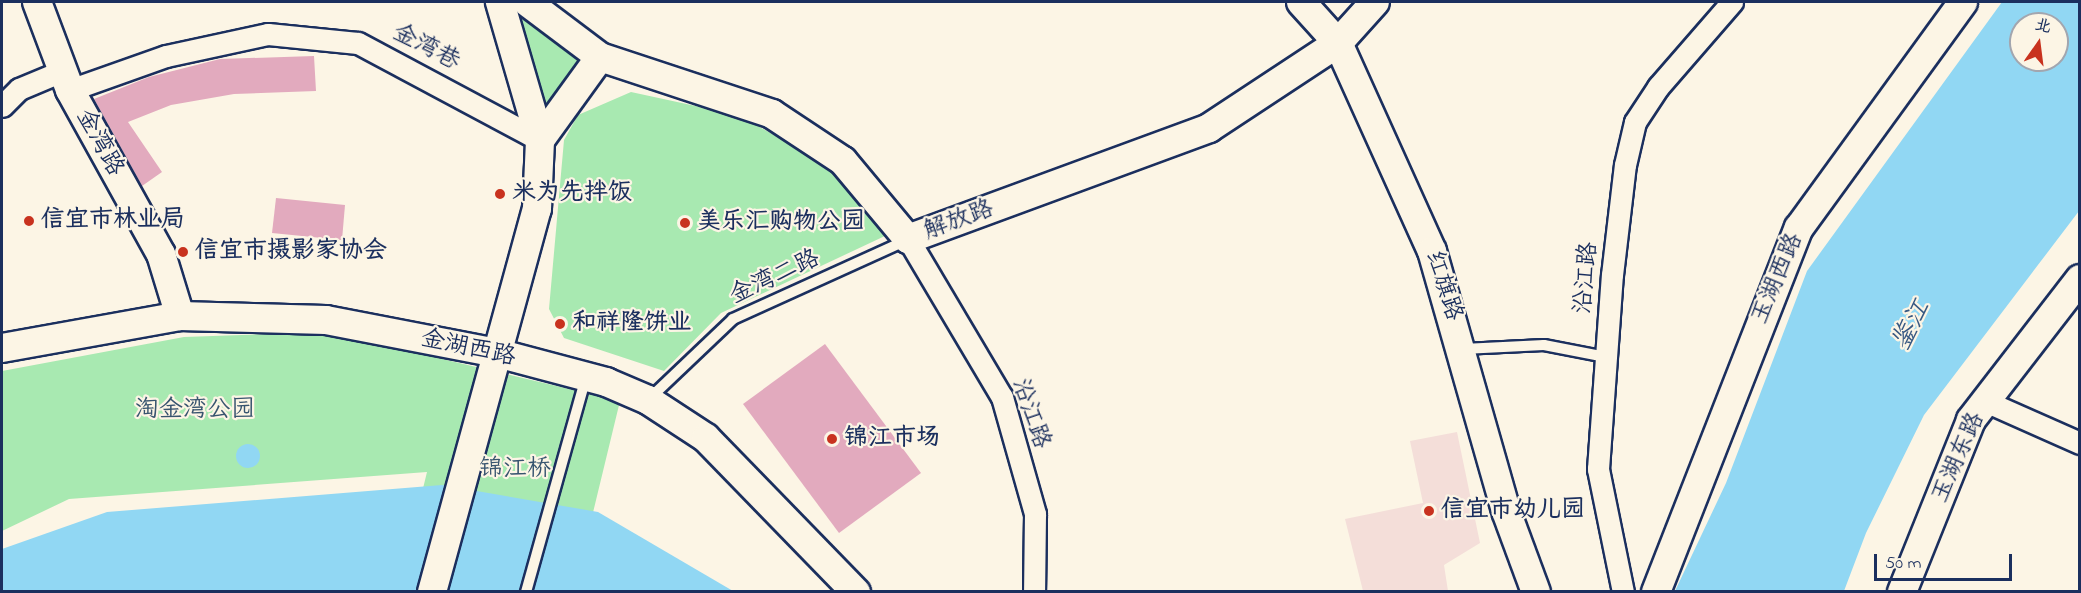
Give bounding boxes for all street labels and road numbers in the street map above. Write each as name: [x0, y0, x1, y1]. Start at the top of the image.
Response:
street label: 金湾巷: [387, 19, 465, 77]
street label: 金湾路: [69, 105, 129, 181]
street label: 解放路: [920, 195, 998, 247]
street label: 玉湖西路: [1746, 229, 1810, 329]
street label: 沿江路: [1570, 241, 1604, 315]
street label: 金湾二路: [725, 245, 825, 311]
street label: 红旗路: [1418, 247, 1468, 325]
street label: 金湖西路: [418, 325, 518, 373]
street label: 沿江路: [1005, 375, 1055, 453]
street label: 玉湖东路: [1926, 408, 1992, 508]

